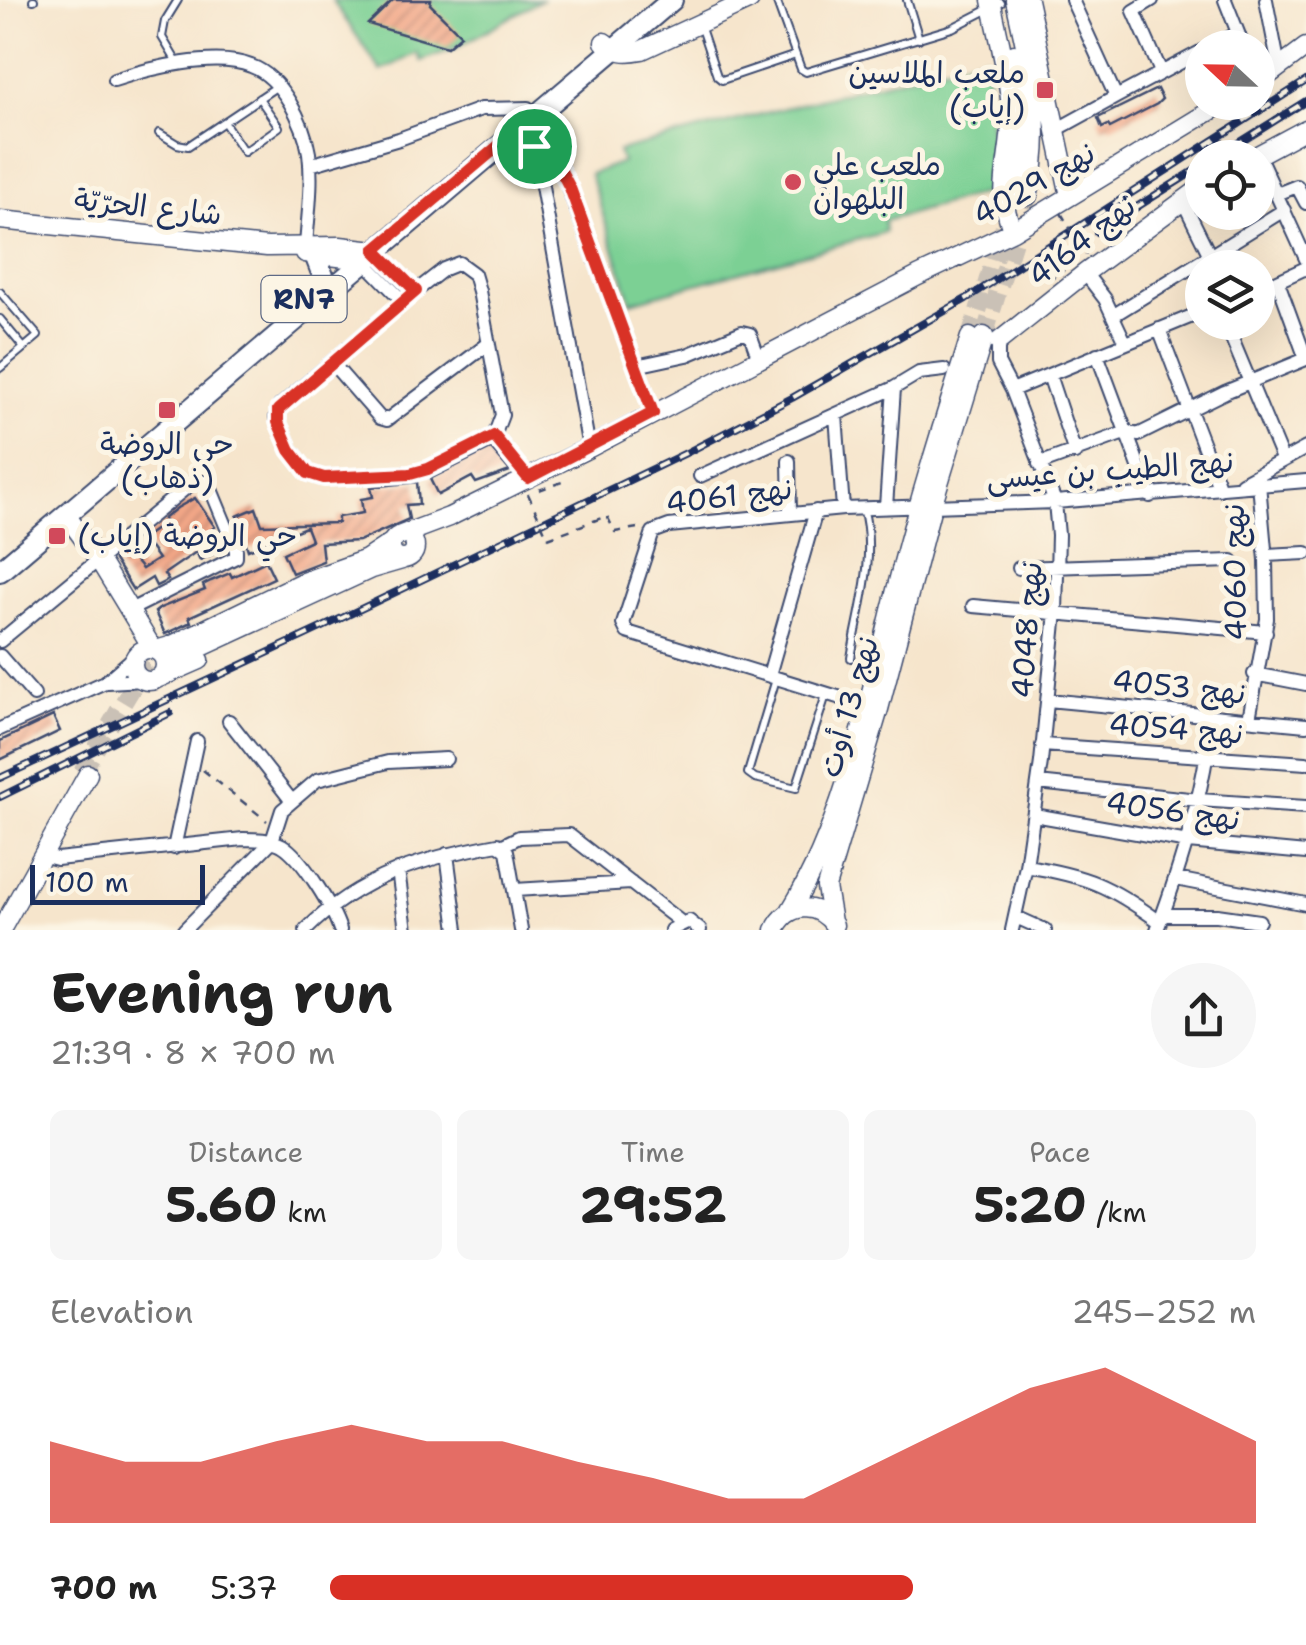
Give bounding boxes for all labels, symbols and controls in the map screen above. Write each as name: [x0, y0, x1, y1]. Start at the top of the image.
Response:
north arrow: [1185, 30, 1275, 120]
map controls: [1185, 30, 1275, 340]
place label: ملعب الملاسين (إياب): [848, 52, 1025, 127]
marker: ملعب الملاسين (إياب): [1034, 79, 1056, 101]
pin: [492, 104, 577, 189]
icon: arrive: [507, 119, 562, 174]
street label: نهج 4029: [965, 132, 1103, 235]
button: locate: [1185, 140, 1275, 230]
place label: ملعب علي البلهوان: [813, 144, 941, 219]
marker: ملعب علي البلهوان: [782, 171, 804, 193]
street label: شارع الحرّيّة: [72, 178, 224, 236]
street label: نهج 4164: [1019, 185, 1144, 296]
button: layers: [1185, 250, 1275, 340]
road number: RN7: [262, 276, 346, 322]
marker: حي الروضة (ذهاب): [156, 399, 178, 421]
place label: حي الروضة (ذهاب): [100, 423, 234, 498]
street label: نهج الطيب بن عيسى: [985, 440, 1235, 499]
street label: نهج 4061: [663, 467, 795, 524]
street label: نهج 4060: [1213, 503, 1256, 641]
place label: حي الروضة (إياب): [77, 515, 297, 562]
marker: حي الروضة (إياب): [46, 525, 68, 547]
street label: نهج 4048: [1001, 560, 1052, 700]
street label: نهج 13 أوت: [809, 632, 888, 782]
street label: نهج 4053: [1110, 659, 1248, 714]
street label: نهج 4054: [1107, 703, 1245, 754]
street label: نهج 4056: [1103, 781, 1243, 840]
scale bar: [30, 860, 205, 904]
text: 100 m: [45, 863, 129, 901]
text: Evening run: [50, 956, 393, 1030]
button: share: [1151, 963, 1256, 1068]
text: 21:39 · 8 × 700 m: [50, 1031, 335, 1074]
text: Distance: [189, 1133, 303, 1171]
text: Time: [621, 1133, 685, 1171]
text: Pace: [1029, 1133, 1091, 1171]
text: 5.60: [165, 1171, 278, 1238]
text: 29:52: [579, 1171, 727, 1238]
text: 5:20: [973, 1171, 1087, 1238]
text: km: [278, 1193, 327, 1231]
text: /km: [1087, 1193, 1147, 1231]
text: Elevation: [50, 1290, 193, 1333]
text: 245–252 m: [1072, 1290, 1256, 1333]
text: 700 m: [50, 1566, 157, 1609]
text: 5:37: [210, 1566, 278, 1609]

